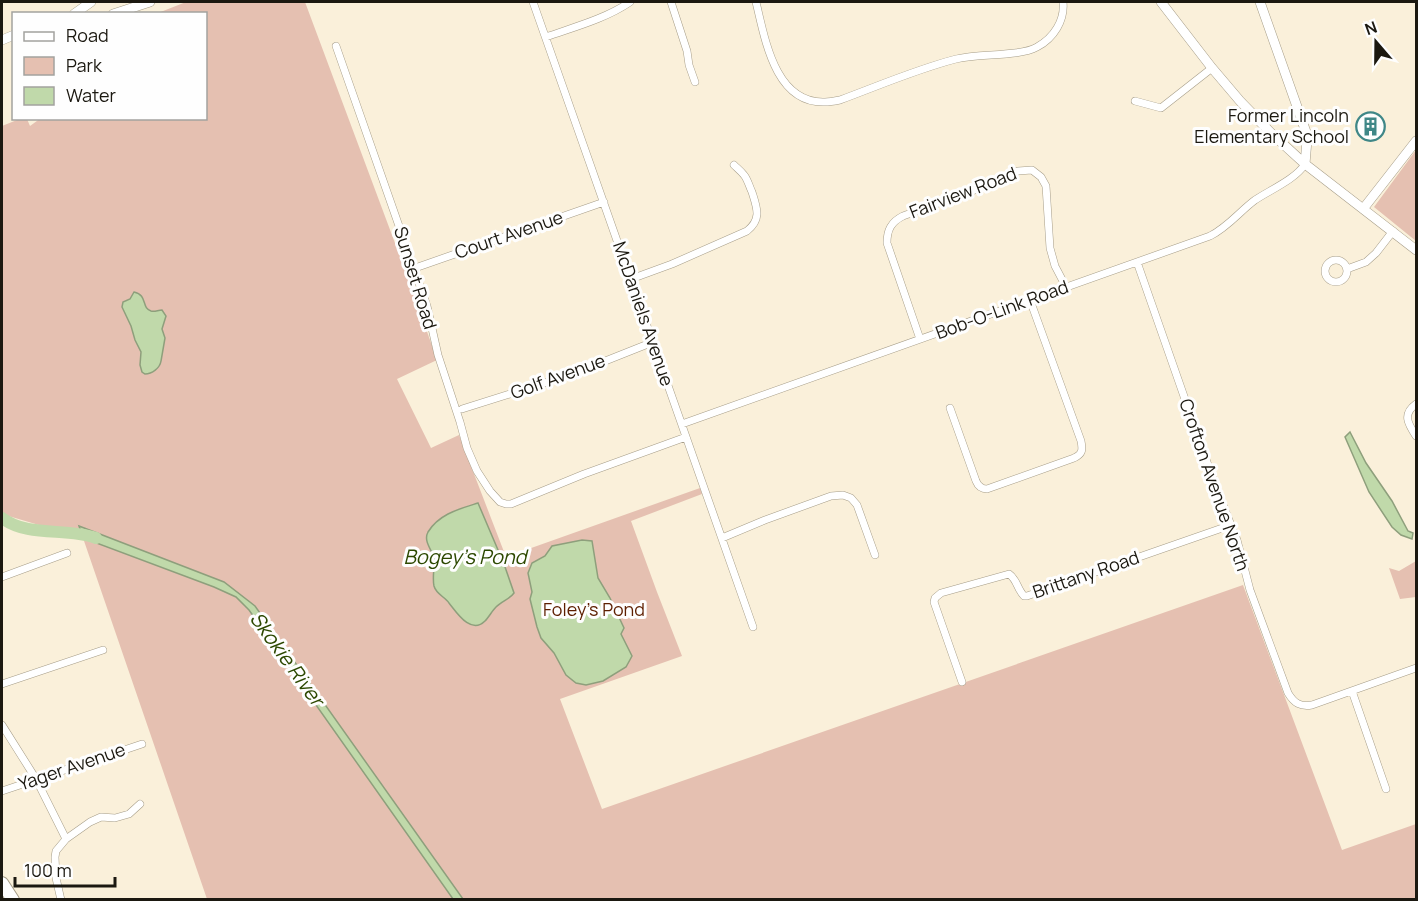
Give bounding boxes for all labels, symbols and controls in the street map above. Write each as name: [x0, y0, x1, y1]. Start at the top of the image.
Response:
legend: [12, 12, 207, 120]
north arrow: [1346, 12, 1406, 72]
text: N: [1362, 16, 1380, 40]
text: Road: [66, 23, 109, 47]
text: Park: [66, 53, 103, 77]
text: Water: [66, 83, 116, 107]
place label: Former Lincoln Elementary School: [1194, 103, 1349, 148]
building icon: Former Lincoln Elementary School: [1354, 110, 1386, 142]
street label: Fairview Road: [906, 161, 1020, 224]
street label: Court Avenue: [451, 204, 566, 264]
street label: Sunset Road: [389, 224, 443, 332]
street label: McDaniels Avenue: [608, 238, 680, 389]
street label: Bob-O-Link Road: [932, 274, 1071, 344]
street label: Golf Avenue: [507, 348, 608, 404]
street label: Crofton Avenue North: [1174, 395, 1256, 574]
water label: Bogey's Pond: [404, 543, 530, 570]
street label: Brittany Road: [1029, 545, 1142, 603]
park label: Foley’s Pond: [543, 597, 645, 621]
water label: Skokie River: [244, 606, 332, 713]
street label: Yager Avenue: [15, 737, 128, 796]
scale bar: [15, 850, 116, 888]
text: 100 m: [24, 858, 72, 882]

